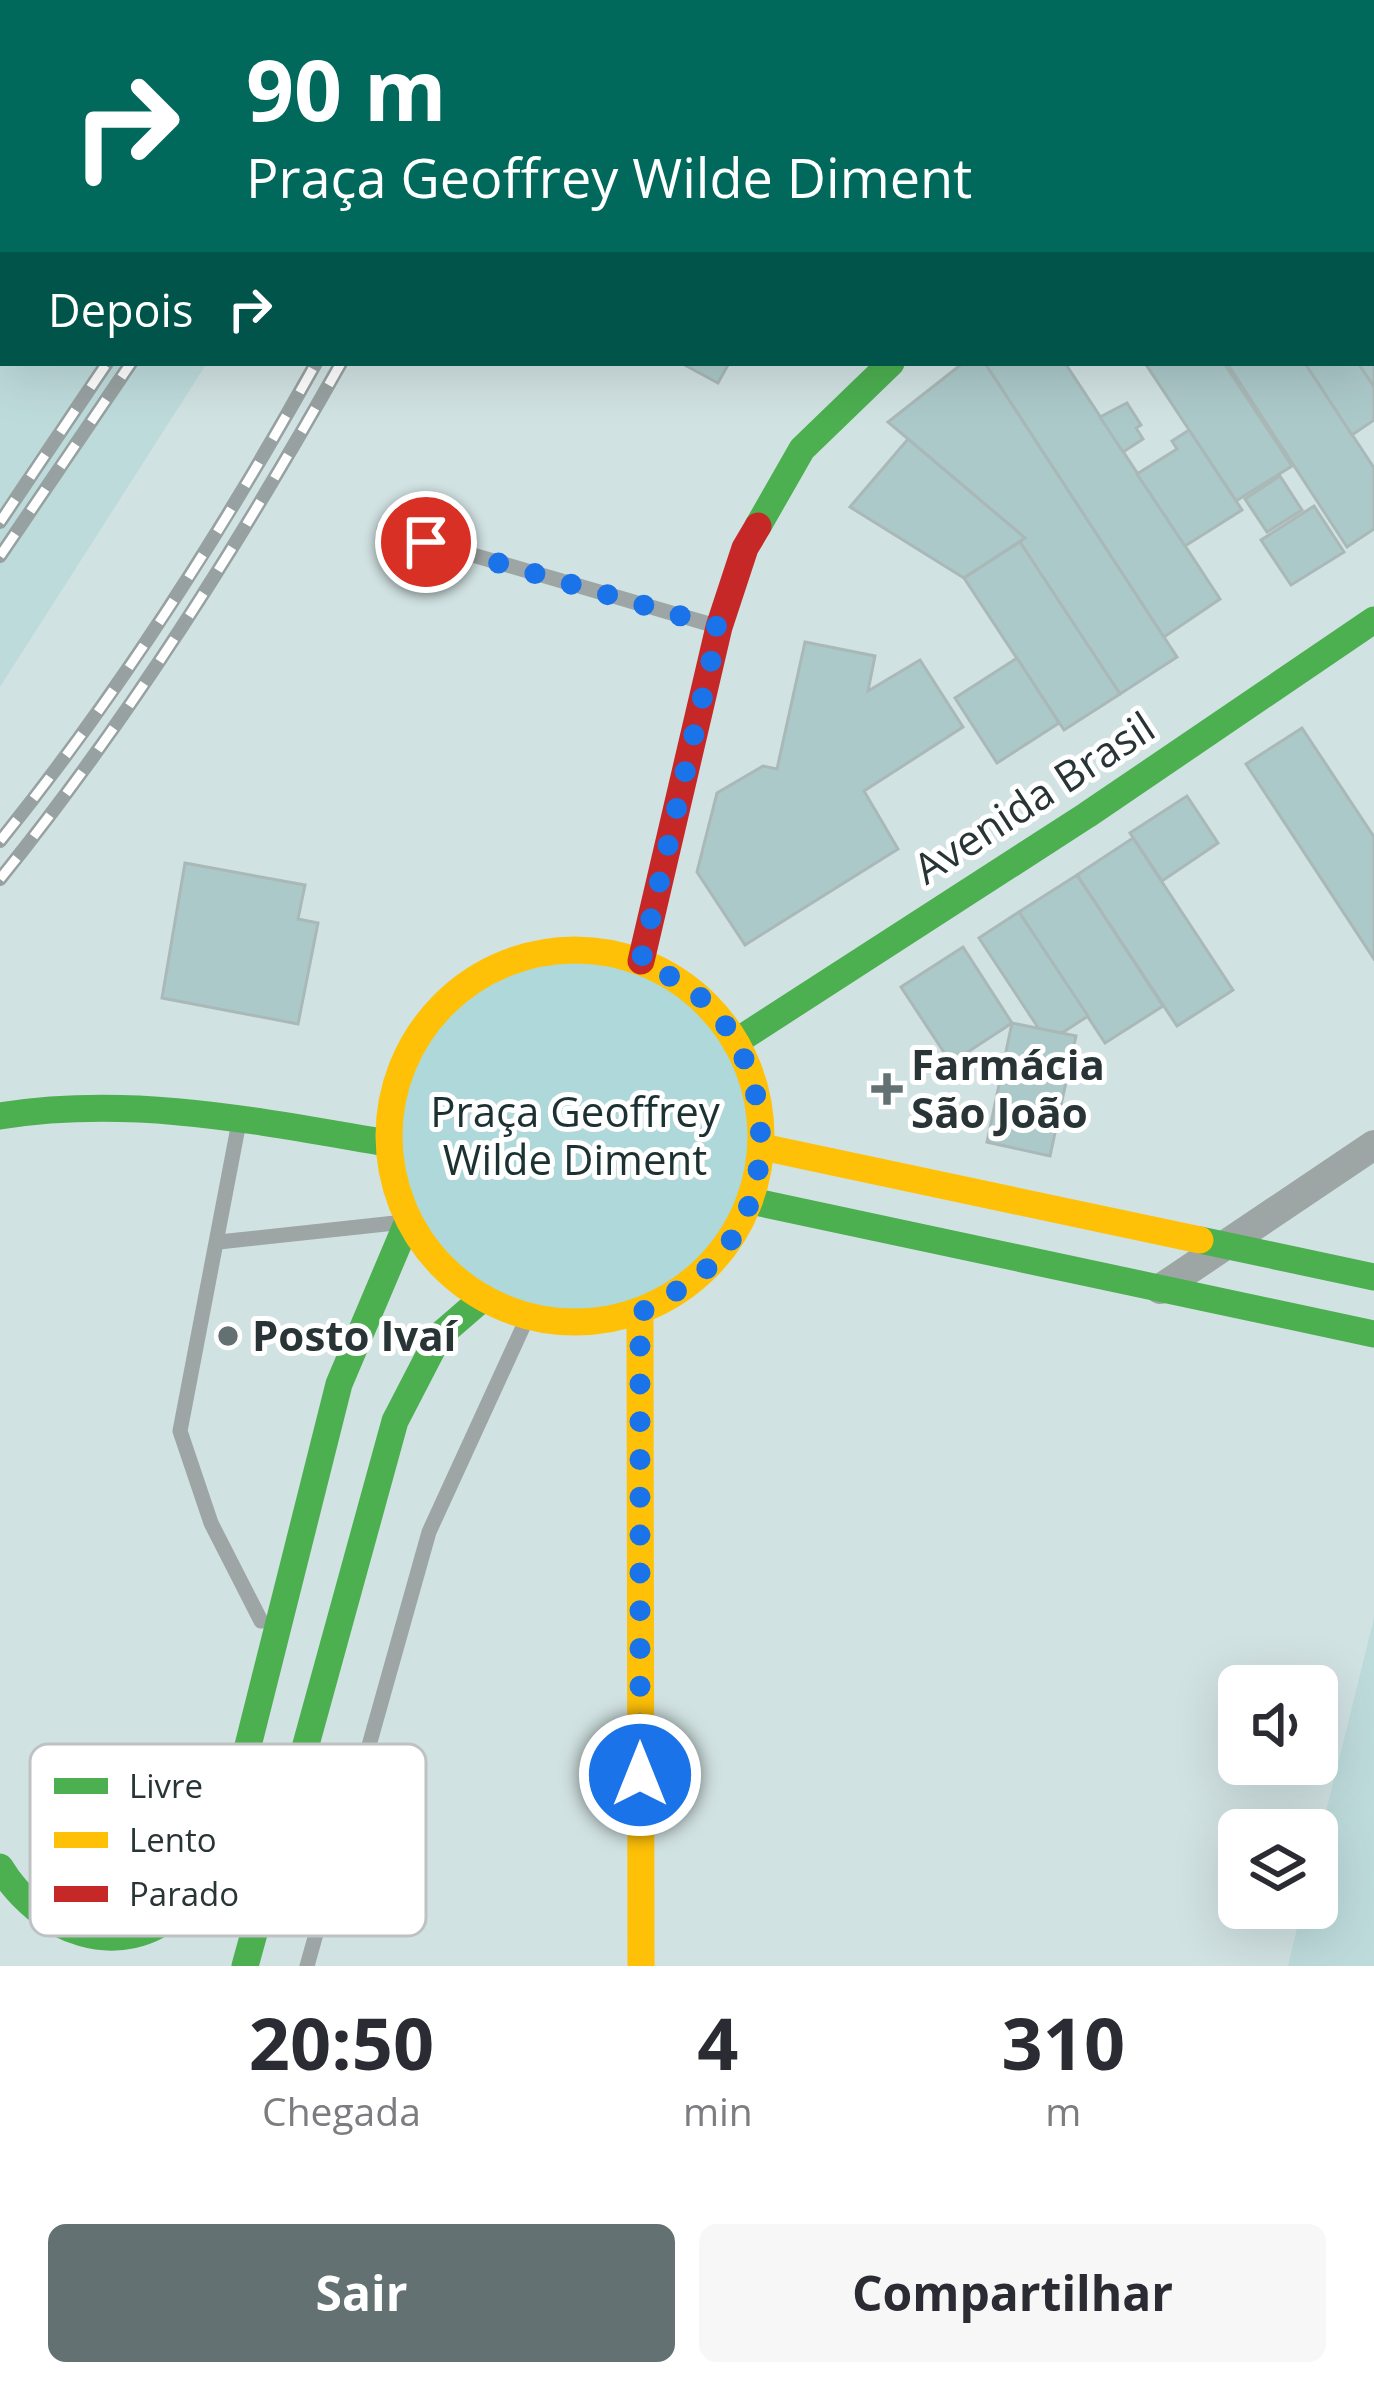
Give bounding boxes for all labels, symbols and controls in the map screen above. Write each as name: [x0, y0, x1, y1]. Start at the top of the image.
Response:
text: 90 m: [246, 31, 446, 146]
icon: right: [48, 48, 204, 204]
text: Praça Geoffrey Wilde Diment: [246, 140, 972, 214]
icon: right: [217, 276, 283, 342]
text: Depois: [48, 279, 193, 340]
pin: [375, 491, 477, 593]
icon: arrive: [393, 509, 459, 575]
street label: Avenida Brasil: [902, 698, 1165, 896]
place label: Farmácia São João: [911, 1035, 1105, 1140]
marker: Farmácia São João: [874, 1076, 900, 1102]
park label: Praça Geoffrey Wilde Diment: [430, 1082, 721, 1187]
place label: Posto Ivaí: [252, 1306, 459, 1363]
marker: Posto Ivaí: [215, 1323, 241, 1349]
map controls: [1218, 1665, 1338, 1929]
button: sound: [1218, 1665, 1338, 1785]
position arrow: [577, 1712, 703, 1838]
legend: [30, 1744, 426, 1936]
text: Livre: [129, 1763, 203, 1808]
button: layers: [1218, 1809, 1338, 1929]
text: Lento: [129, 1817, 217, 1862]
text: Parado: [129, 1871, 239, 1916]
text: 20:50: [249, 1993, 434, 2091]
text: 4: [697, 1993, 738, 2091]
text: 310: [1002, 1993, 1125, 2091]
text: Chegada: [262, 2084, 421, 2137]
text: min: [683, 2084, 753, 2137]
text: m: [1045, 2084, 1081, 2137]
button: Sair: [48, 2224, 675, 2362]
button: Compartilhar: [699, 2224, 1326, 2362]

